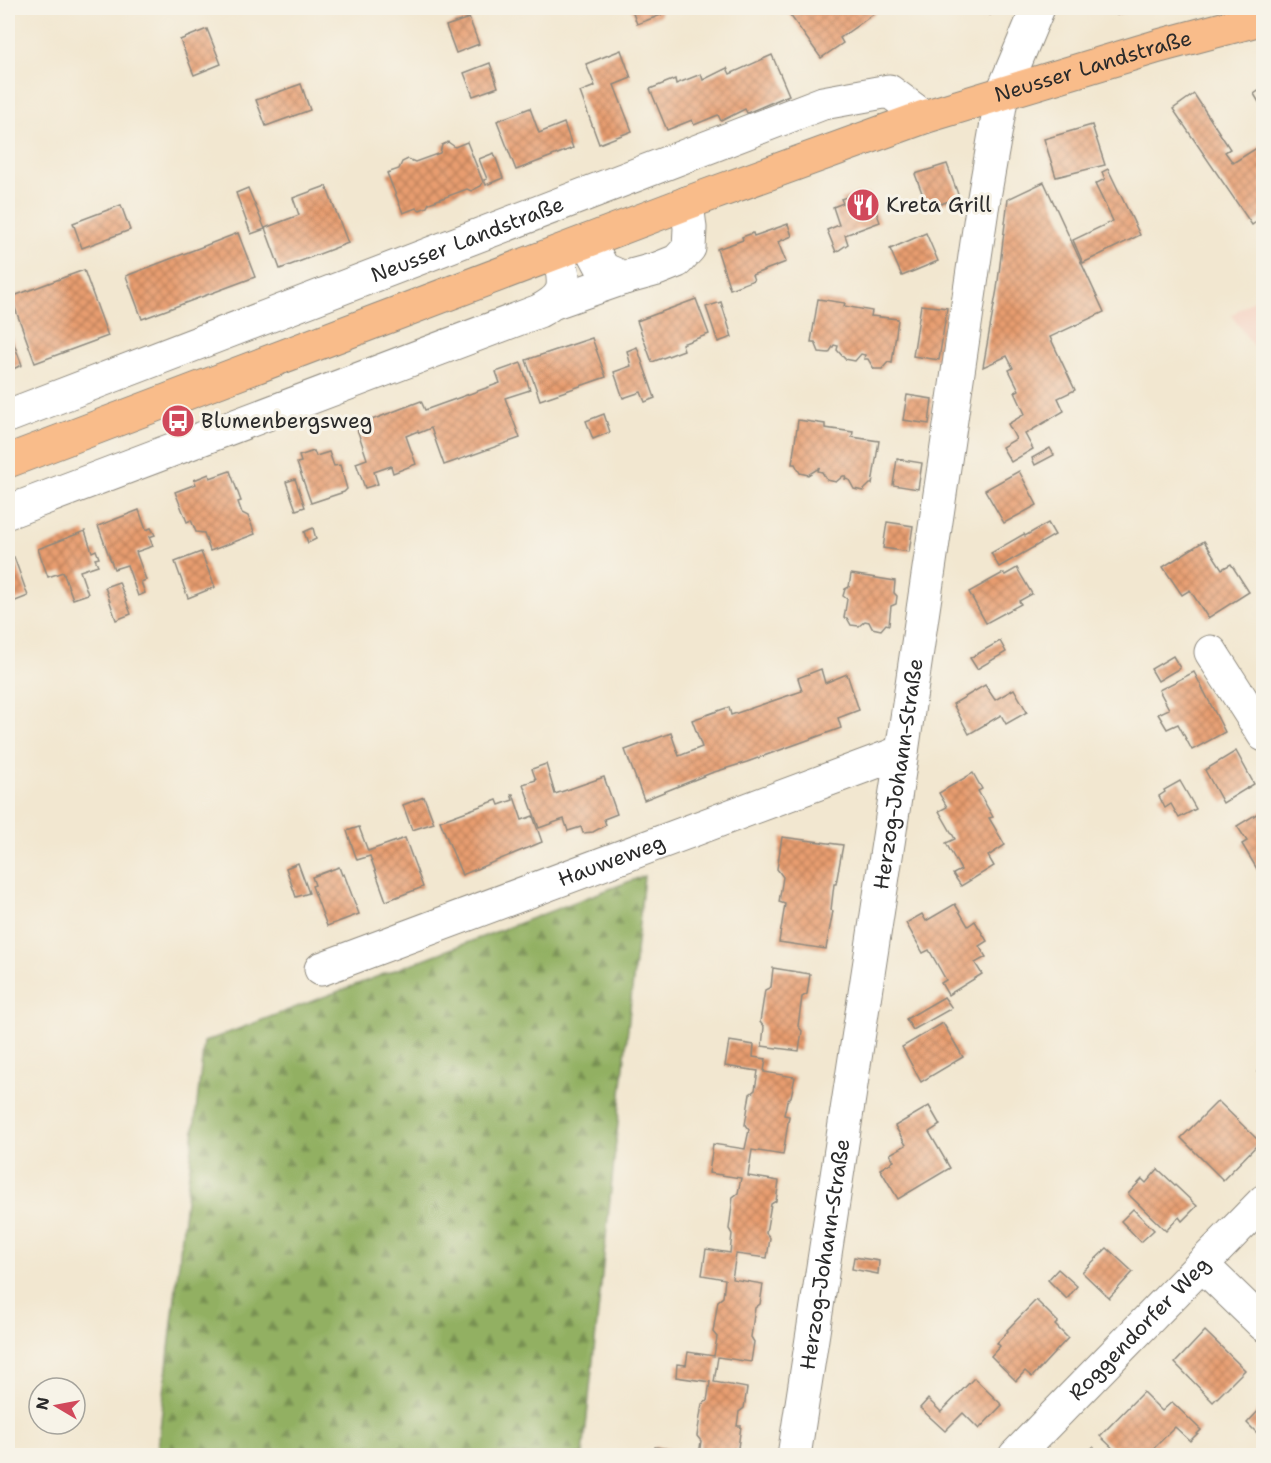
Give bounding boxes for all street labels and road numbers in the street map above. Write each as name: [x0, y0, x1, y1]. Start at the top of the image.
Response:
street label: Neusser Landstraße: [991, 24, 1195, 109]
street label: Neusser Landstraße: [367, 190, 568, 289]
street label: Herzog-Johann-Straße: [867, 656, 930, 891]
street label: Hauweweg: [554, 828, 669, 893]
street label: Herzog-Johann-Straße: [793, 1137, 856, 1372]
street label: Roggendorfer Weg: [1063, 1251, 1216, 1407]

